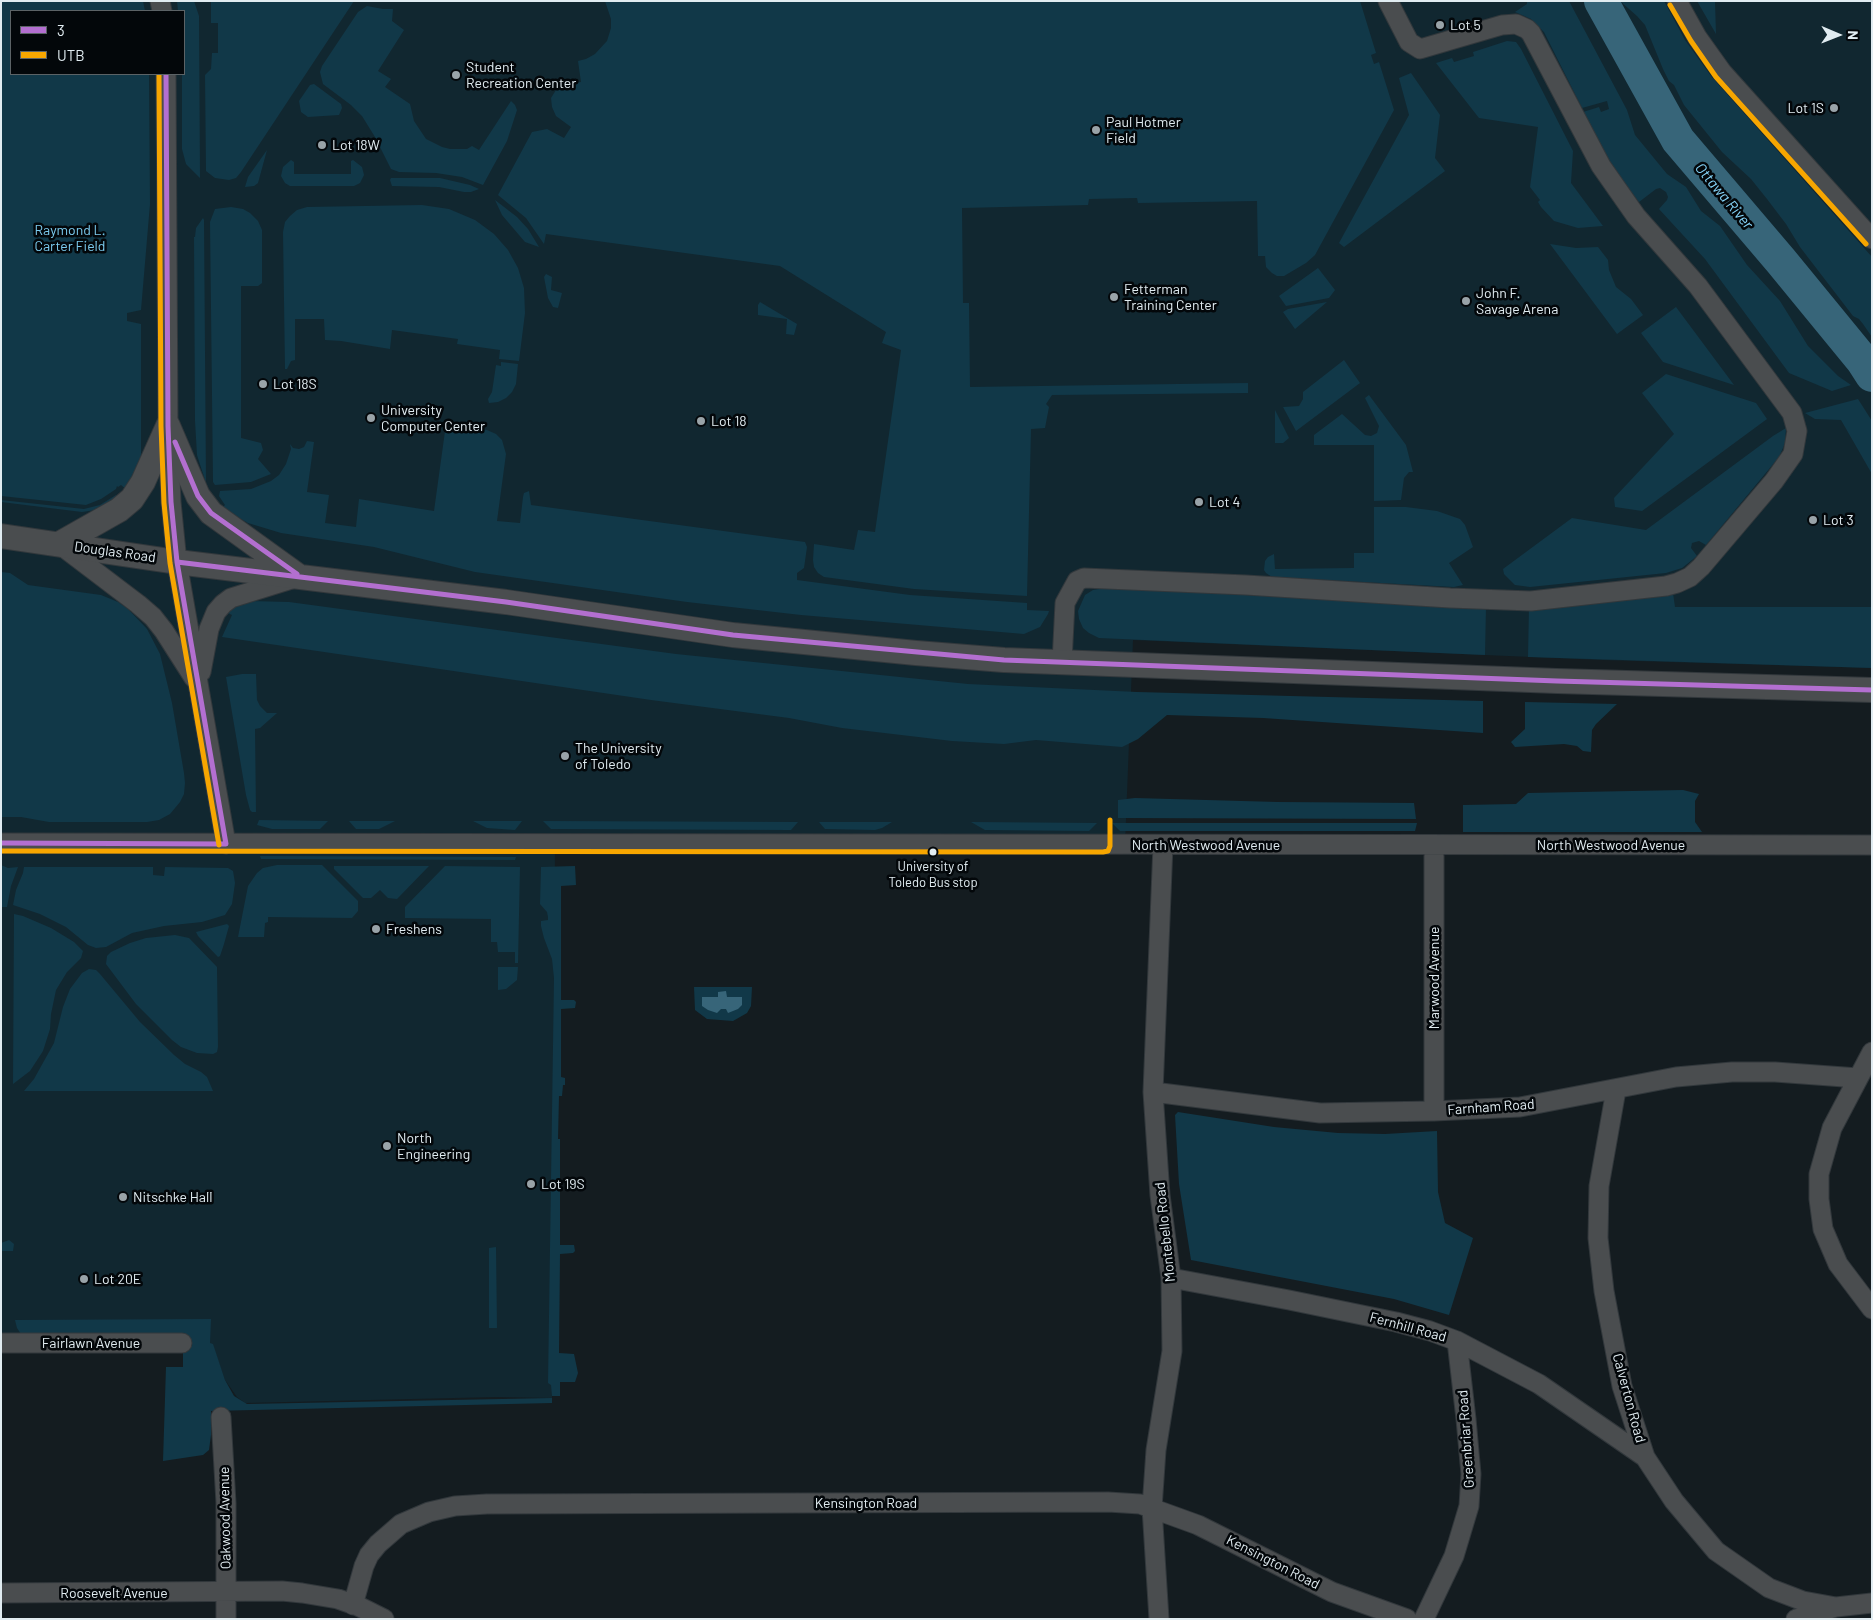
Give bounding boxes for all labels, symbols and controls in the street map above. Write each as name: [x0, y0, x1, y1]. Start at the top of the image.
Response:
legend: [10, 10, 185, 75]
north arrow: [1813, 10, 1863, 60]
place label: Lot 5: [1450, 17, 1481, 33]
marker: Lot 5: [1434, 19, 1446, 31]
text: 3: [57, 21, 65, 39]
text: N: [1845, 30, 1862, 40]
text: UTB: [57, 46, 85, 64]
place label: Student Recreation Center: [466, 59, 576, 92]
marker: Student Recreation Center: [450, 69, 462, 81]
place label: Lot 1S: [1788, 100, 1824, 116]
marker: Lot 1S: [1828, 102, 1840, 114]
place label: Paul Hotmer Field: [1106, 114, 1181, 146]
marker: Paul Hotmer Field: [1090, 124, 1102, 136]
place label: Lot 18W: [332, 137, 380, 153]
marker: Lot 18W: [316, 139, 328, 151]
water label: Ottawa River: [1691, 159, 1757, 233]
park label: Raymond L. Carter Field: [35, 222, 105, 254]
place label: Fetterman Training Center: [1124, 281, 1217, 314]
place label: John F. Savage Arena: [1476, 285, 1558, 318]
marker: Fetterman Training Center: [1108, 291, 1120, 303]
marker: John F. Savage Arena: [1460, 295, 1472, 307]
place label: Lot 18S: [273, 376, 317, 392]
marker: Lot 18S: [257, 378, 269, 390]
place label: University Computer Center: [381, 402, 485, 434]
marker: University Computer Center: [365, 412, 377, 424]
place label: Lot 18: [711, 413, 747, 429]
marker: Lot 18: [695, 415, 707, 427]
place label: Lot 4: [1209, 494, 1240, 510]
marker: Lot 4: [1193, 496, 1205, 508]
place label: Lot 3: [1823, 512, 1854, 528]
marker: Lot 3: [1807, 514, 1819, 526]
street label: Douglas Road: [73, 538, 157, 566]
place label: The University of Toledo: [575, 740, 662, 772]
marker: The University of Toledo: [559, 750, 571, 762]
street label: North Westwood Avenue: [1132, 837, 1280, 853]
street label: North Westwood Avenue: [1537, 837, 1685, 853]
marker: University of Toledo Bus stop: [928, 847, 938, 857]
place label: University of Toledo Bus stop: [888, 859, 978, 890]
place label: Freshens: [386, 921, 442, 937]
marker: Freshens: [370, 923, 382, 935]
street label: Marwood Avenue: [1426, 927, 1442, 1029]
street label: Farnham Road: [1447, 1096, 1535, 1118]
place label: North Engineering: [397, 1130, 470, 1162]
marker: North Engineering: [381, 1140, 393, 1152]
place label: Lot 19S: [541, 1176, 585, 1192]
marker: Lot 19S: [525, 1178, 537, 1190]
street label: Montebello Road: [1151, 1181, 1179, 1283]
place label: Nitschke Hall: [133, 1189, 212, 1205]
marker: Nitschke Hall: [117, 1191, 129, 1203]
place label: Lot 20E: [94, 1271, 141, 1287]
marker: Lot 20E: [78, 1273, 90, 1285]
street label: Fernhill Road: [1368, 1309, 1448, 1345]
street label: Fairlawn Avenue: [42, 1335, 140, 1351]
street label: Calverton Road: [1609, 1352, 1649, 1444]
street label: Greenbriar Road: [1454, 1389, 1478, 1489]
street label: Oakwood Avenue: [216, 1466, 234, 1570]
street label: Kensington Road: [815, 1495, 917, 1511]
street label: Kensington Road: [1224, 1531, 1322, 1593]
street label: Roosevelt Avenue: [60, 1585, 168, 1601]

